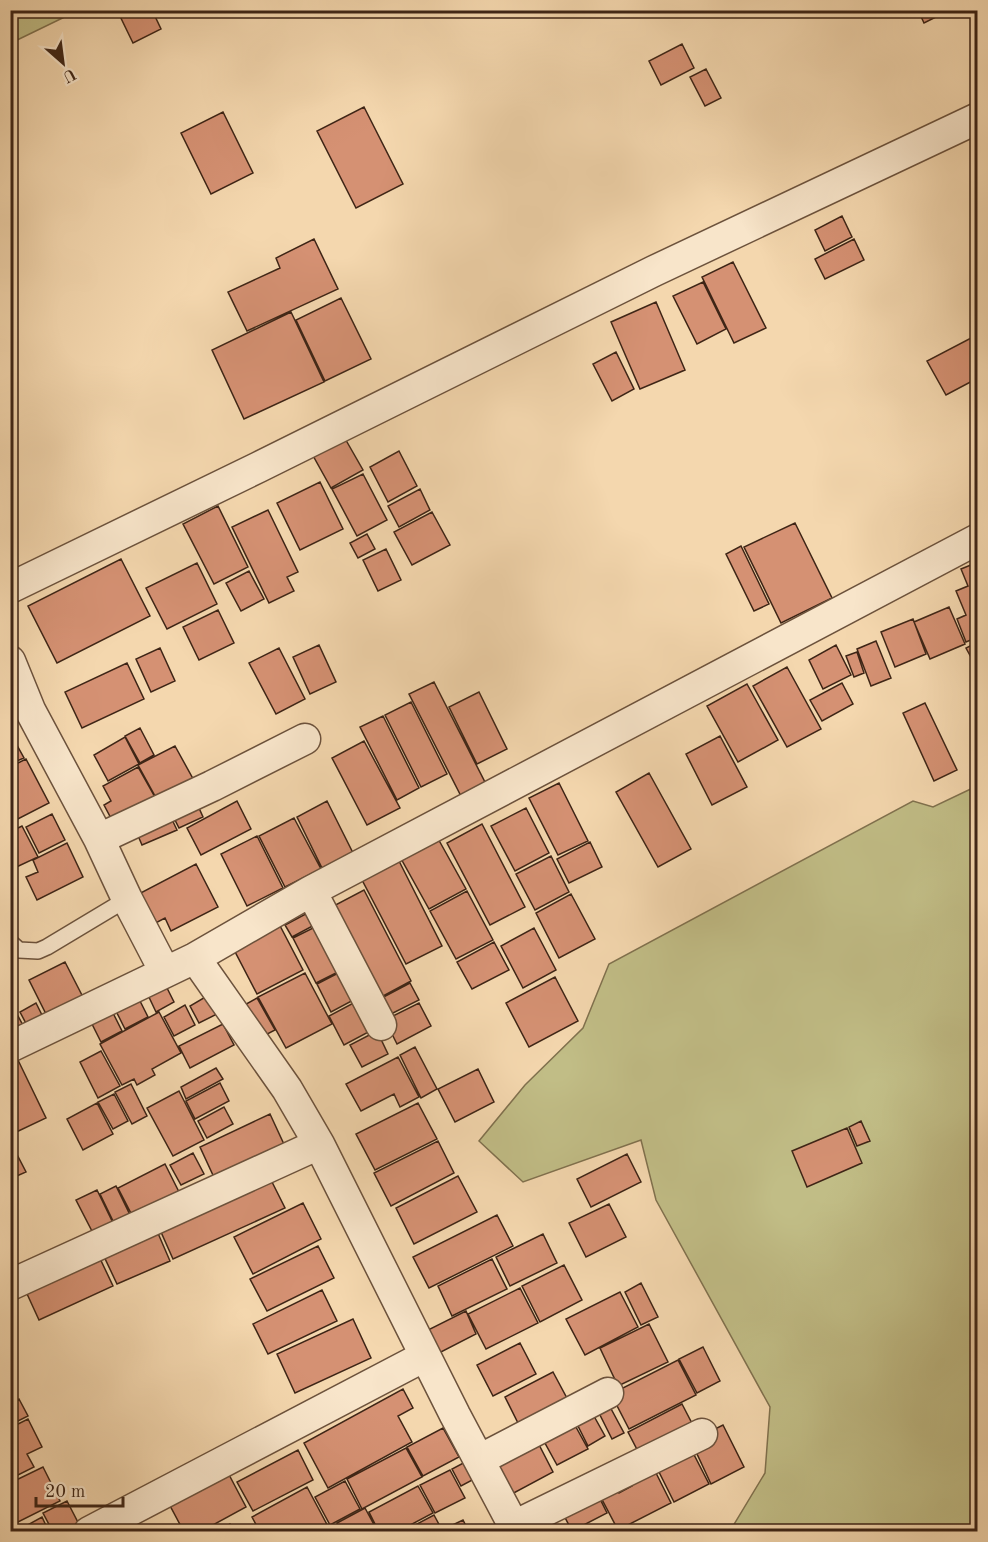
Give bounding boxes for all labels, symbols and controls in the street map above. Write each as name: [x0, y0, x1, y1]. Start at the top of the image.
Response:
north arrow: [33, 33, 93, 93]
text: U: [59, 64, 78, 85]
scale bar: [36, 1470, 123, 1508]
text: 20 m: [45, 1483, 85, 1501]

